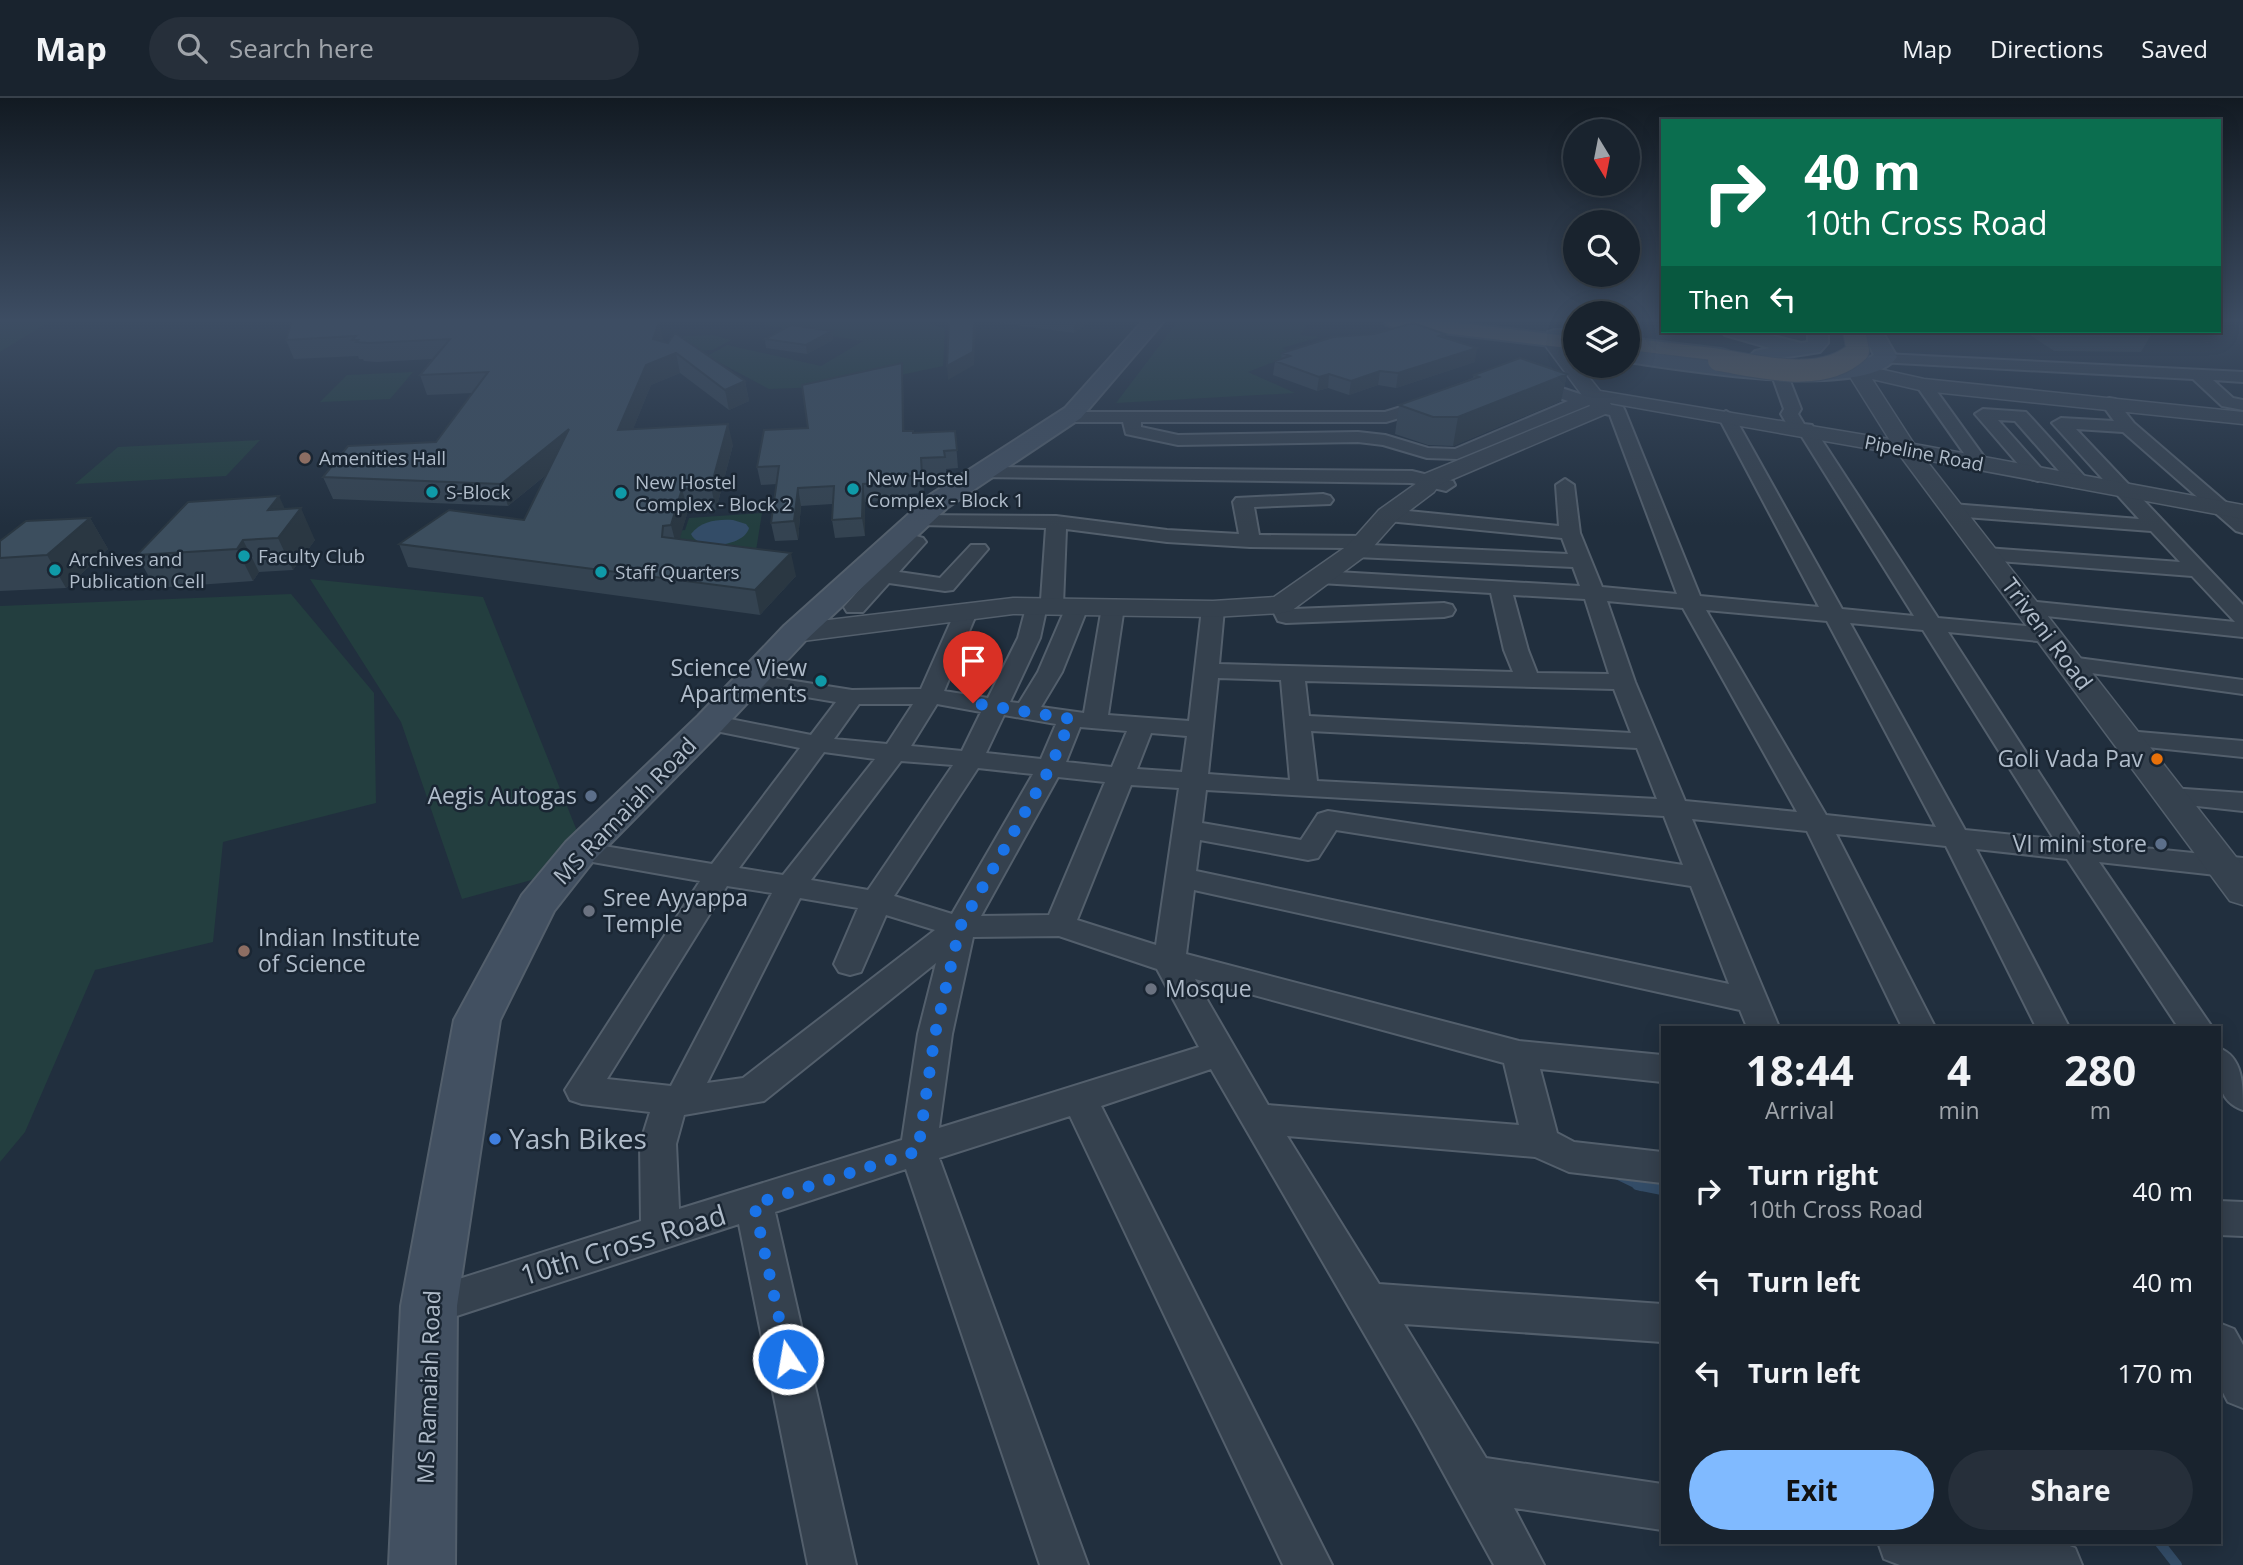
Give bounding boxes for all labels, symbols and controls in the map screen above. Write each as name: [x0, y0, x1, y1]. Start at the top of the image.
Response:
search box: [149, 17, 639, 80]
text: Map: [35, 26, 107, 71]
icon: search: [173, 29, 211, 67]
text: Search here: [229, 30, 374, 66]
text: Map: [1902, 32, 1952, 65]
text: Directions: [1990, 32, 2103, 65]
text: Saved: [2141, 32, 2208, 65]
north arrow: [1563, 119, 1640, 196]
map controls: [1563, 119, 1640, 378]
text: 40 m: [1804, 138, 1921, 204]
icon: right: [1689, 147, 1780, 238]
text: 10th Cross Road: [1804, 201, 2048, 244]
button: search: [1563, 210, 1640, 287]
icon: left: [1764, 280, 1802, 318]
text: Then: [1689, 281, 1750, 317]
button: layers: [1563, 301, 1640, 378]
street label: Pipeline Road: [1862, 429, 1986, 477]
place label: Amenities Hall: [319, 445, 446, 471]
marker: Amenities Hall: [297, 450, 313, 466]
place label: New Hostel Complex - Block 1: [867, 465, 1024, 513]
place label: New Hostel Complex - Block 2: [635, 469, 792, 517]
place label: S-Block: [446, 479, 510, 505]
marker: New Hostel Complex - Block 1: [845, 481, 861, 497]
marker: S-Block: [424, 484, 440, 500]
marker: New Hostel Complex - Block 2: [613, 485, 629, 501]
place label: Faculty Club: [258, 543, 365, 569]
place label: Archives and Publication Cell: [69, 546, 205, 594]
marker: Faculty Club: [236, 548, 252, 564]
place label: Staff Quarters: [615, 559, 739, 585]
marker: Archives and Publication Cell: [47, 562, 63, 578]
marker: Staff Quarters: [593, 564, 609, 580]
street label: Triveni Road: [1995, 571, 2101, 696]
pin: [943, 631, 1003, 703]
icon: arrive: [954, 642, 992, 680]
place label: Science View Apartments: [670, 651, 807, 709]
marker: Science View Apartments: [813, 673, 829, 689]
street label: MS Ramaiah Road: [545, 729, 703, 891]
place label: Goli Vada Pav: [1997, 742, 2144, 774]
marker: Goli Vada Pav: [2149, 751, 2165, 767]
place label: Aegis Autogas: [427, 779, 577, 811]
marker: Aegis Autogas: [583, 788, 599, 804]
place label: VI mini store: [2013, 827, 2147, 859]
marker: VI mini store: [2153, 836, 2169, 852]
place label: Sree Ayyappa Temple: [603, 881, 748, 939]
marker: Sree Ayyappa Temple: [581, 903, 597, 919]
place label: Indian Institute of Science: [258, 921, 420, 979]
marker: Indian Institute of Science: [236, 943, 252, 959]
place label: Mosque: [1165, 972, 1252, 1004]
marker: Mosque: [1143, 981, 1159, 997]
text: 18:44: [1746, 1041, 1854, 1098]
text: 4: [1947, 1041, 1971, 1098]
text: 280: [2064, 1041, 2136, 1098]
text: Arrival: [1765, 1094, 1834, 1126]
text: min: [1938, 1094, 1980, 1126]
text: m: [2090, 1094, 2111, 1126]
place label: Yash Bikes: [509, 1119, 647, 1157]
marker: Yash Bikes: [487, 1131, 503, 1147]
text: Turn right: [1748, 1157, 1879, 1193]
icon: right: [1689, 1172, 1727, 1210]
text: 40 m: [2132, 1173, 2193, 1209]
text: 10th Cross Road: [1748, 1193, 1923, 1225]
street label: 10th Cross Road: [515, 1195, 730, 1293]
icon: left: [1689, 1263, 1727, 1301]
text: Turn left: [1748, 1264, 1860, 1300]
text: 40 m: [2132, 1264, 2193, 1300]
street label: MS Ramaiah Road: [409, 1290, 447, 1484]
position arrow: [751, 1322, 825, 1396]
icon: left: [1689, 1354, 1727, 1392]
text: Turn left: [1748, 1355, 1860, 1391]
text: 170 m: [2118, 1355, 2193, 1391]
button: Exit: [1689, 1450, 1934, 1530]
button: Share: [1948, 1450, 2193, 1530]

